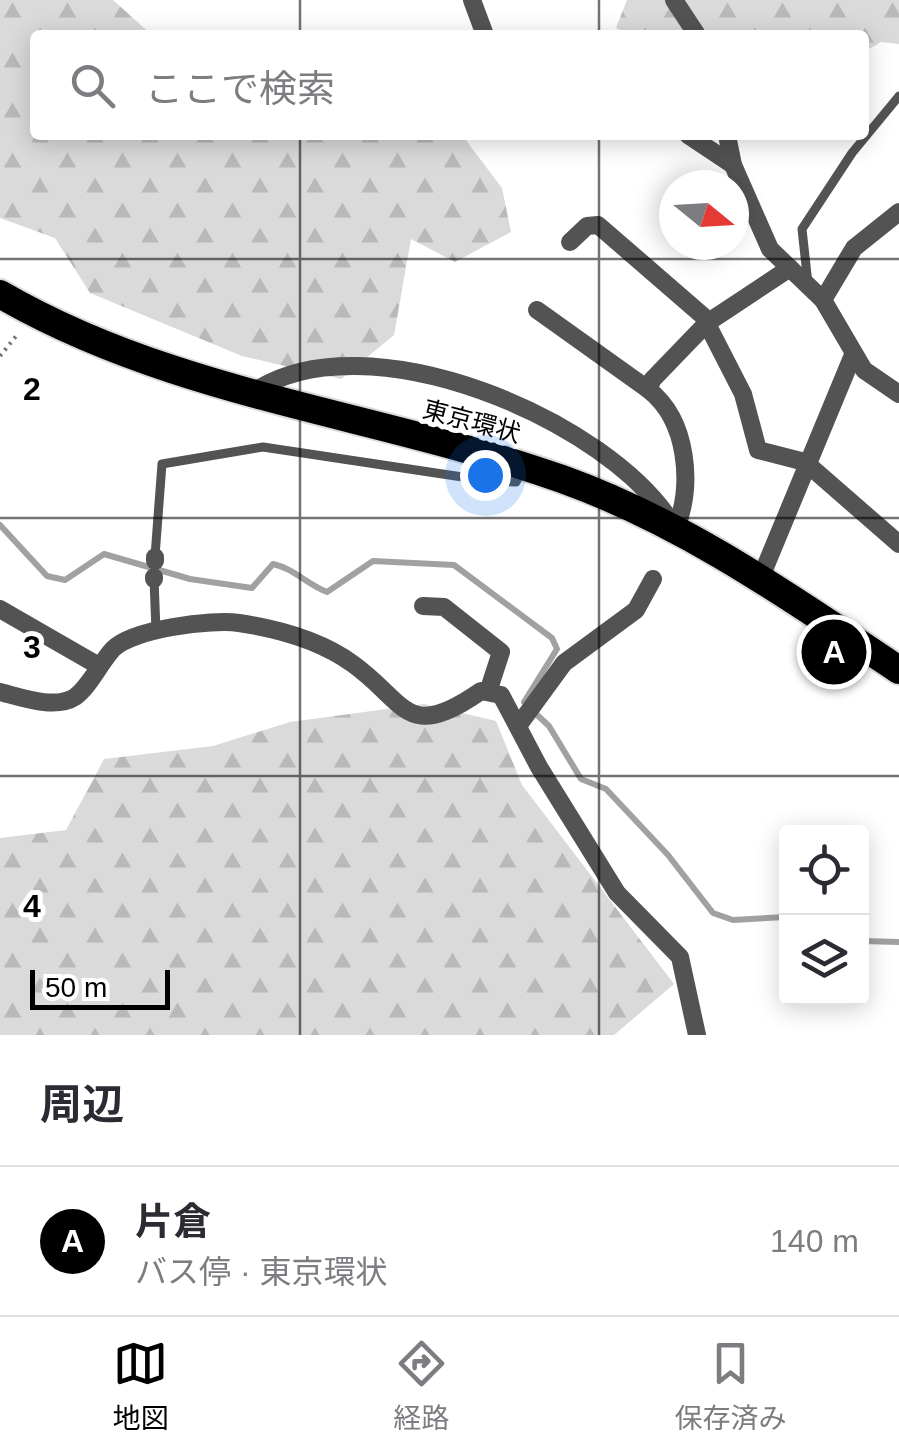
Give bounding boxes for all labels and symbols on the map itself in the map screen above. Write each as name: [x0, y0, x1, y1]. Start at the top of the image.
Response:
north arrow: [659, 170, 749, 260]
text: 2: [23, 371, 41, 407]
street label: 東京環状: [420, 395, 524, 447]
your location: [460, 450, 511, 501]
pin: A: [802, 614, 866, 690]
text: 3: [23, 629, 41, 665]
text: 4: [23, 888, 41, 924]
scale bar: [30, 965, 170, 1010]

